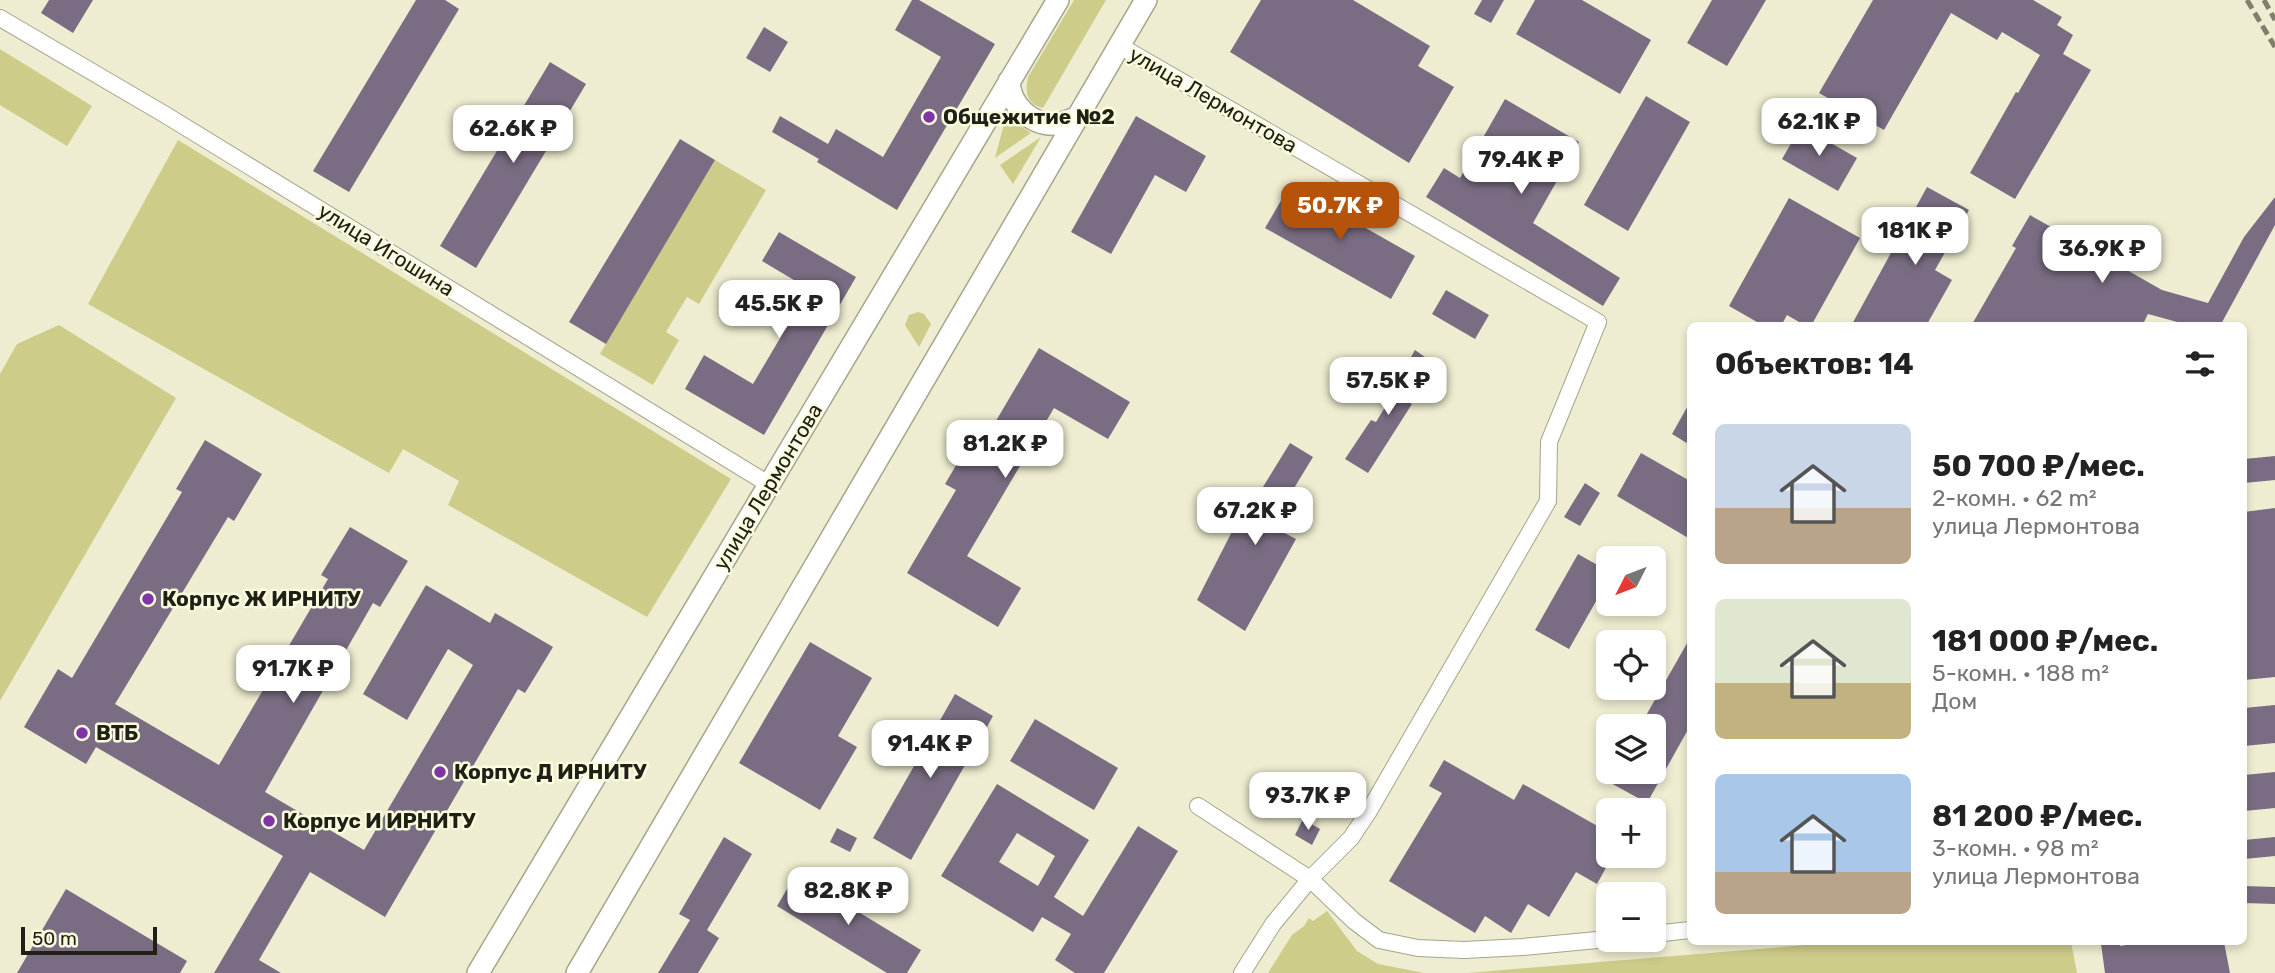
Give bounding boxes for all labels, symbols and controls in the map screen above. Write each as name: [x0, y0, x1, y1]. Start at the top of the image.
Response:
street label: улица Лермонтова: [1125, 41, 1302, 158]
pin: 62.1K ₽: [1754, 99, 1884, 158]
place label: Общежитие №2: [943, 104, 1115, 129]
pin: 62.6K ₽: [448, 106, 578, 165]
text: 62.1K ₽: [1777, 107, 1861, 135]
marker: Общежитие №2: [921, 109, 937, 125]
text: 62.6K ₽: [469, 114, 557, 142]
pin: 79.4K ₽: [1456, 136, 1586, 196]
text: 79.4K ₽: [1478, 145, 1564, 173]
pin: 50.7K ₽: [1275, 182, 1405, 242]
text: 50.7K ₽: [1297, 191, 1383, 219]
street label: улица Игошина: [314, 198, 459, 301]
pin: 181K ₽: [1858, 208, 1972, 267]
text: 181K ₽: [1877, 216, 1953, 244]
pin: 36.9K ₽: [2037, 226, 2167, 285]
text: 36.9K ₽: [2058, 234, 2146, 262]
pin: 45.5K ₽: [714, 280, 844, 340]
text: 45.5K ₽: [735, 289, 823, 317]
icon: filters: [2181, 345, 2219, 383]
text: Объектов: 14: [1715, 346, 1914, 382]
pin: 57.5K ₽: [1323, 358, 1453, 417]
text: 57.5K ₽: [1346, 366, 1430, 394]
street label: улица Лермонтова: [708, 399, 827, 575]
pin: 81.2K ₽: [940, 420, 1070, 480]
text: 81.2K ₽: [962, 429, 1048, 457]
text: 50 700 ₽/мес.: [1932, 448, 2145, 484]
icon: home: [1771, 452, 1855, 536]
text: 2-комн. · 62 m²: [1932, 484, 2097, 512]
pin: 67.2K ₽: [1190, 488, 1320, 547]
text: 67.2K ₽: [1213, 496, 1297, 524]
text: улица Лермонтова: [1932, 512, 2140, 540]
north arrow: [1596, 546, 1666, 616]
map controls: [1596, 546, 1666, 952]
place label: Корпус Ж ИРНИТУ: [162, 586, 361, 611]
marker: Корпус Ж ИРНИТУ: [140, 591, 156, 607]
text: 181 000 ₽/мес.: [1932, 623, 2158, 659]
icon: home: [1771, 627, 1855, 711]
button: locate: [1596, 630, 1666, 700]
pin: 91.7K ₽: [228, 646, 358, 705]
text: 91.7K ₽: [252, 654, 334, 682]
text: 5-комн. · 188 m²: [1932, 659, 2109, 687]
text: Дом: [1932, 687, 1977, 715]
button: layers: [1596, 714, 1666, 784]
place label: ВТБ: [96, 720, 138, 745]
pin: 91.4K ₽: [865, 720, 995, 780]
marker: ВТБ: [74, 725, 90, 741]
text: 91.4K ₽: [888, 729, 972, 757]
place label: Корпус Д ИРНИТУ: [454, 759, 647, 784]
marker: Корпус Д ИРНИТУ: [432, 764, 448, 780]
pin: 93.7K ₽: [1243, 772, 1373, 832]
text: 93.7K ₽: [1265, 781, 1351, 809]
button: +: [1596, 798, 1666, 868]
text: 81 200 ₽/мес.: [1932, 798, 2142, 834]
icon: home: [1771, 802, 1855, 886]
place label: Корпус И ИРНИТУ: [283, 808, 476, 833]
marker: Корпус И ИРНИТУ: [261, 813, 277, 829]
text: 3-комн. · 98 m²: [1932, 834, 2098, 862]
text: улица Лермонтова: [1932, 862, 2140, 890]
pin: 82.8K ₽: [783, 867, 913, 927]
text: 82.8K ₽: [803, 876, 893, 904]
button: −: [1596, 882, 1666, 952]
scale bar: [21, 924, 158, 956]
text: 50 m: [32, 927, 77, 950]

